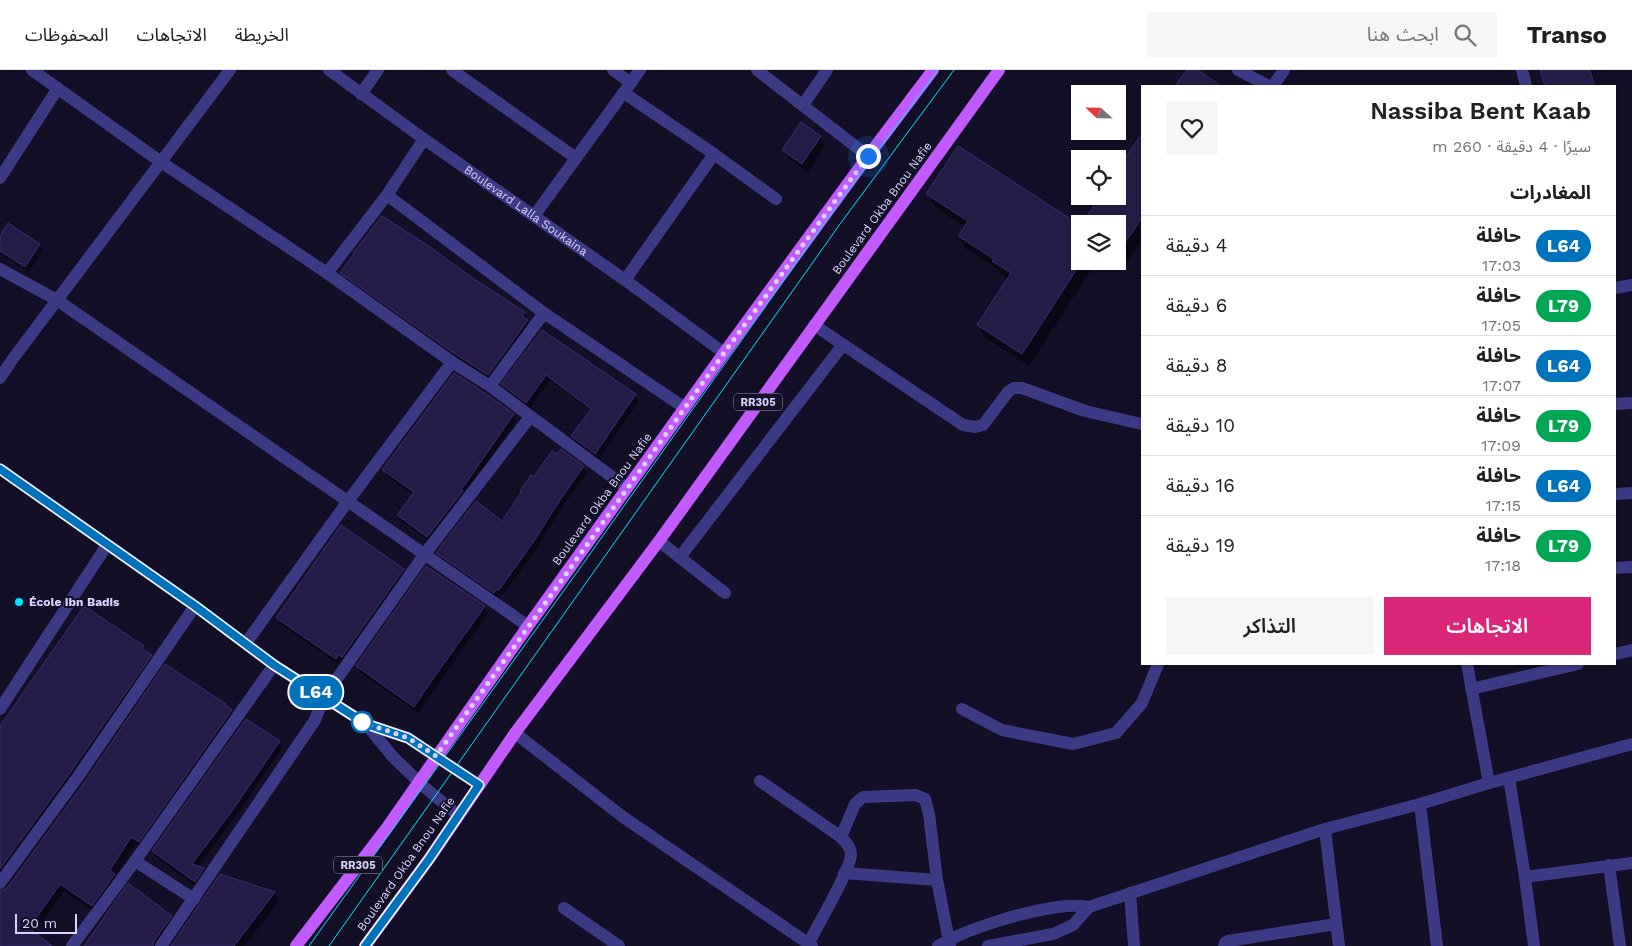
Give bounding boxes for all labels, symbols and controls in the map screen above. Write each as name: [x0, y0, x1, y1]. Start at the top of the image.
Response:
search box: [1147, 12, 1497, 57]
icon: search: [1451, 21, 1479, 49]
text: Transo: [1527, 21, 1607, 49]
text: ابحث هنا: [1367, 23, 1439, 46]
text: المحفوظات: [25, 24, 109, 45]
text: الاتجاهات: [137, 24, 207, 45]
text: الخريطة: [235, 24, 289, 45]
north arrow: [1071, 85, 1126, 140]
map controls: [1071, 85, 1126, 270]
text: Nassiba Bent Kaab: [1370, 97, 1591, 125]
button: heart: [1166, 102, 1218, 154]
text: سيرًا · 4 دقيقة · 260 m: [1432, 137, 1591, 156]
street label: Boulevard Okba Bnou Nafie: [829, 139, 935, 277]
your location: [856, 144, 881, 169]
button: locate: [1071, 150, 1126, 205]
street label: Boulevard Lalla Soukaina: [462, 163, 590, 259]
text: المغادرات: [1510, 181, 1591, 204]
button: layers: [1071, 215, 1126, 270]
text: حافلة: [1476, 224, 1521, 247]
text: 4 دقيقة: [1166, 234, 1227, 257]
text: L64: [1547, 235, 1580, 256]
text: 17:03: [1482, 256, 1521, 275]
text: حافلة: [1476, 284, 1521, 307]
text: 6 دقيقة: [1166, 294, 1227, 317]
text: L79: [1548, 295, 1579, 316]
text: 17:05: [1482, 316, 1521, 335]
text: حافلة: [1476, 344, 1521, 367]
text: 8 دقيقة: [1166, 354, 1227, 377]
text: L64: [1547, 355, 1580, 376]
text: 17:07: [1482, 376, 1521, 395]
road number: RR305: [734, 394, 782, 411]
text: حافلة: [1476, 404, 1521, 427]
text: 10 دقيقة: [1166, 414, 1235, 437]
text: L79: [1548, 415, 1579, 436]
street label: Boulevard Okba Bnou Nafie: [549, 430, 655, 568]
text: 17:09: [1481, 436, 1521, 455]
text: حافلة: [1476, 464, 1521, 487]
text: 16 دقيقة: [1166, 474, 1235, 497]
text: L64: [1547, 475, 1580, 496]
text: 17:15: [1485, 496, 1521, 515]
text: حافلة: [1476, 524, 1521, 547]
text: 19 دقيقة: [1166, 534, 1235, 557]
text: L79: [1548, 535, 1579, 556]
text: 17:18: [1485, 556, 1521, 575]
place label: École Ibn Badis: [29, 595, 120, 609]
marker: École Ibn Badis: [13, 596, 25, 608]
button: التذاكر: [1166, 597, 1374, 655]
button: الاتجاهات: [1384, 597, 1591, 655]
line badge: L64: [287, 676, 345, 708]
text: L64: [299, 681, 333, 702]
unlabelled marker: [351, 711, 373, 733]
street label: Boulevard Okba Bnou Nafie: [354, 794, 458, 934]
road number: RR305: [334, 856, 382, 874]
scale bar: [15, 911, 78, 934]
text: 20 m: [22, 915, 57, 931]

